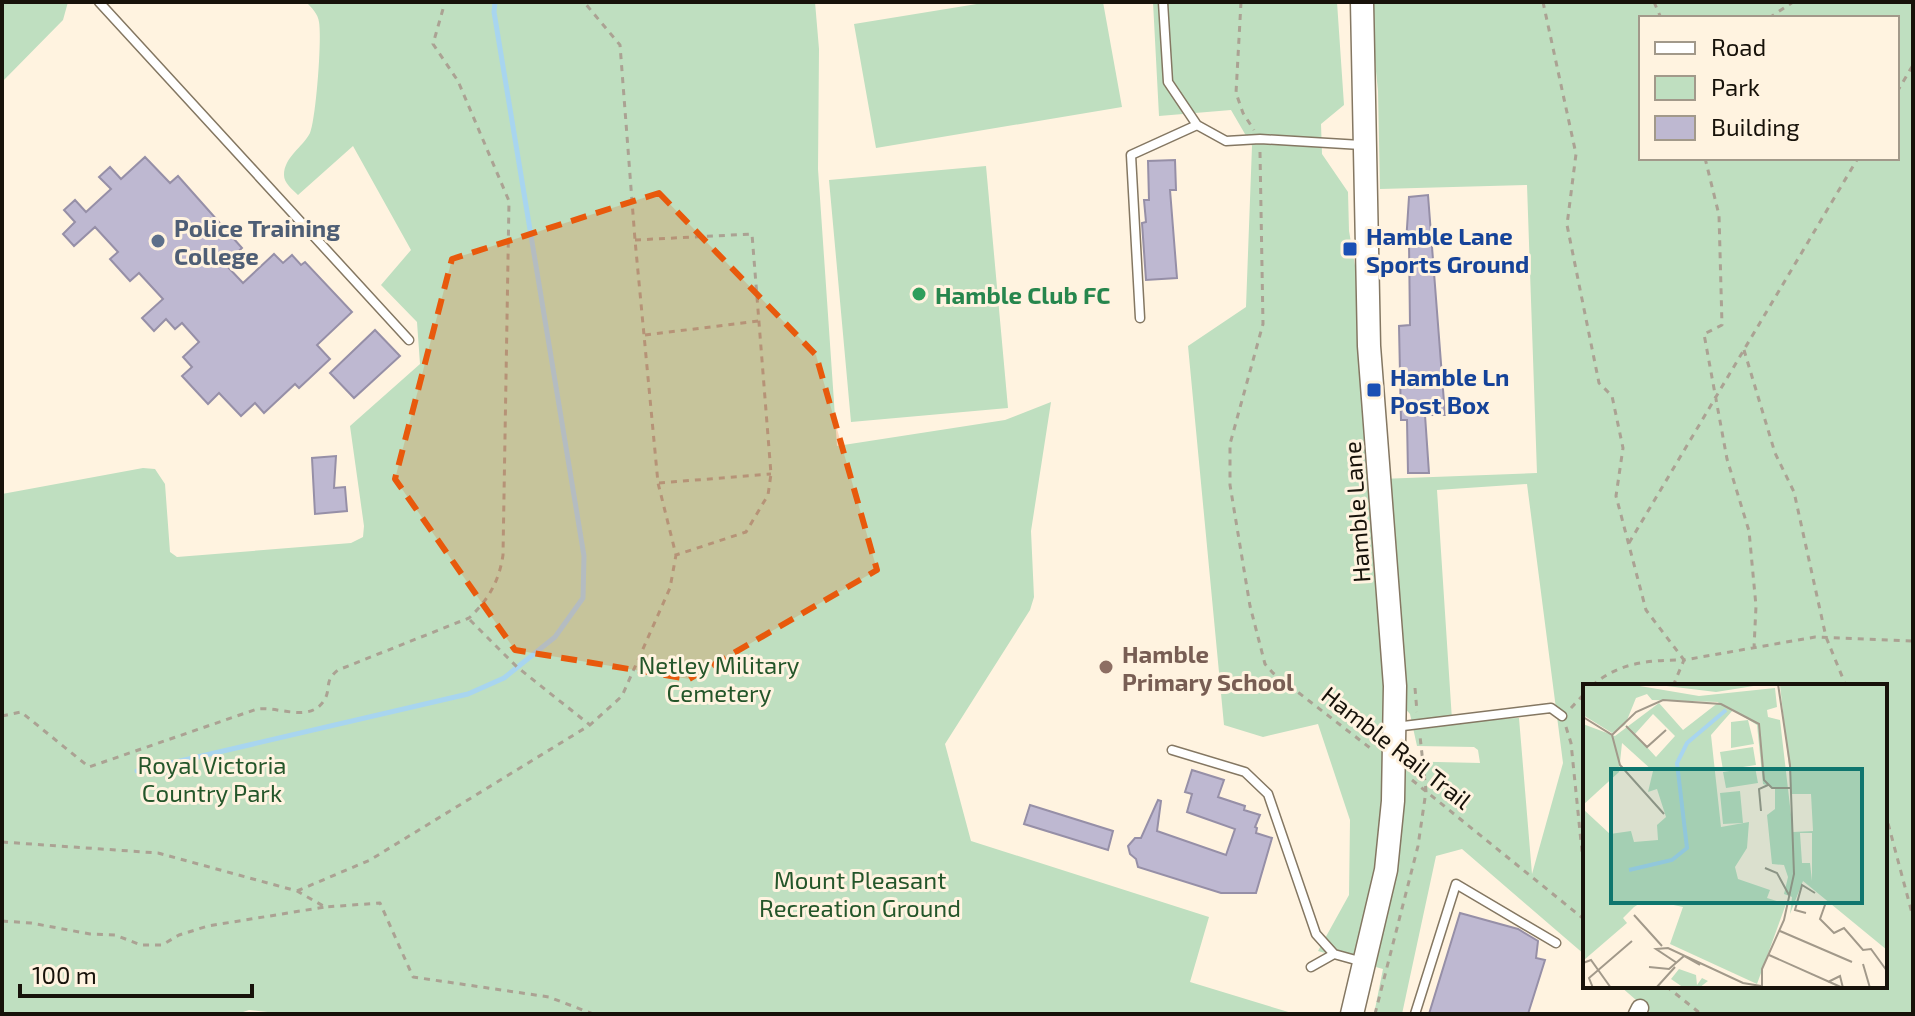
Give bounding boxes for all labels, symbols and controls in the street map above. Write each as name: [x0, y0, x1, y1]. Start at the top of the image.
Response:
legend: [1639, 16, 1899, 160]
text: Road: [1711, 32, 1766, 61]
text: Park: [1711, 72, 1760, 101]
text: Building: [1711, 112, 1800, 141]
place label: Police Training College: [174, 213, 340, 270]
place label: Hamble Lane Sports Ground: [1366, 221, 1529, 278]
marker: Police Training College: [149, 232, 167, 250]
marker: Hamble Lane Sports Ground: [1341, 240, 1359, 258]
place label: Hamble Club FC: [935, 280, 1110, 309]
marker: Hamble Club FC: [910, 285, 928, 303]
place label: Hamble Ln Post Box: [1390, 362, 1510, 419]
marker: Hamble Ln Post Box: [1365, 381, 1383, 399]
street label: Hamble Lane: [1337, 440, 1375, 584]
place label: Hamble Primary School: [1122, 639, 1294, 696]
park label: Netley Military Cemetery: [638, 650, 800, 707]
marker: Hamble Primary School: [1097, 658, 1115, 676]
street label: Hamble Rail Trail: [1316, 679, 1478, 815]
inset map: [1583, 684, 1887, 988]
park label: Royal Victoria Country Park: [137, 750, 287, 807]
park label: Mount Pleasant Recreation Ground: [759, 865, 961, 922]
scale bar: [20, 948, 252, 998]
text: 100 m: [32, 960, 97, 989]

